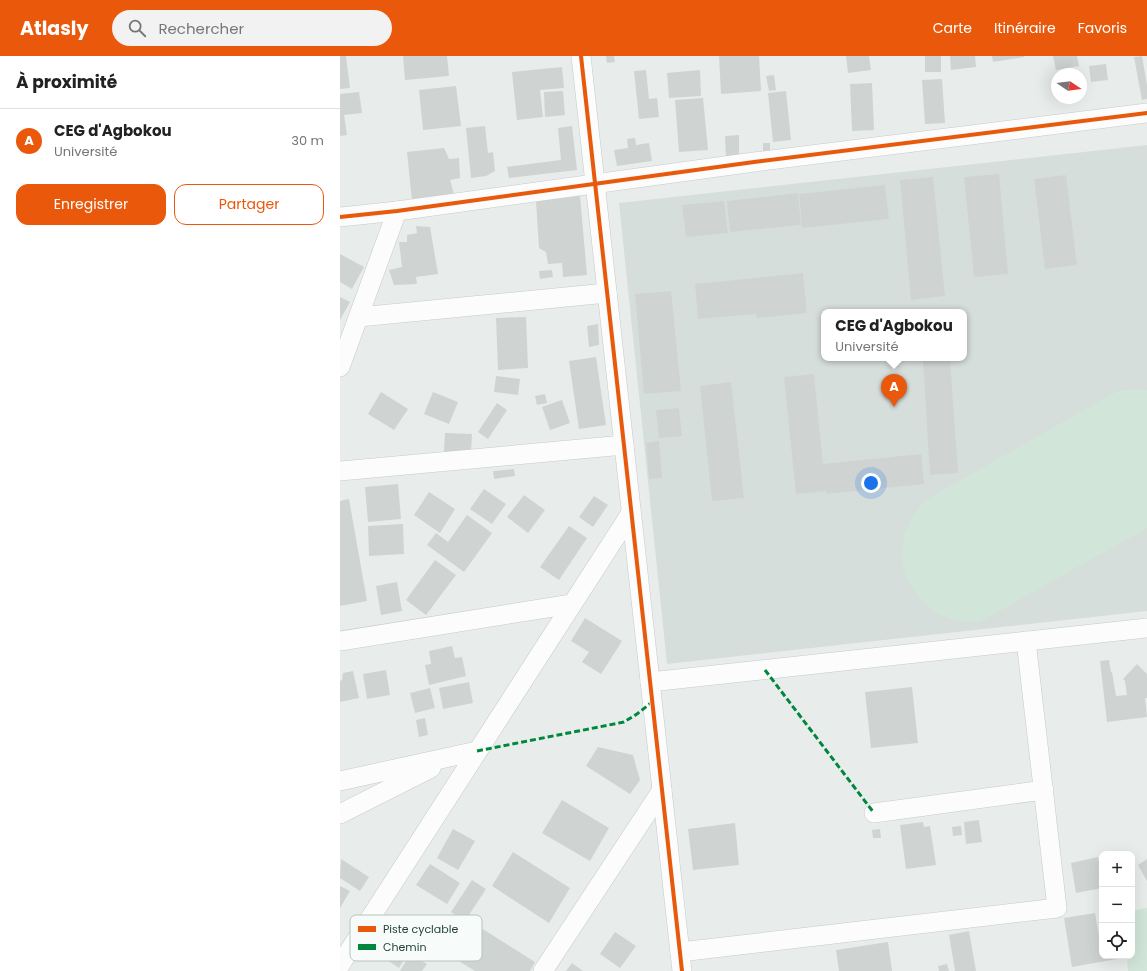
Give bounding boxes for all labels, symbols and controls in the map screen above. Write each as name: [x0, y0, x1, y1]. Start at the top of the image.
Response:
search box: [112, 10, 392, 46]
text: Atlasly: [20, 15, 88, 42]
icon: search: [126, 17, 148, 39]
text: Rechercher: [158, 18, 244, 39]
text: Carte: [933, 18, 972, 38]
text: Itinéraire: [994, 18, 1056, 38]
text: Favoris: [1078, 18, 1127, 38]
north arrow: [1051, 68, 1087, 104]
text: À proximité: [16, 70, 117, 94]
text: CEG d'Agbokou: [54, 120, 172, 141]
text: A: [24, 131, 34, 150]
text: 30 m: [291, 131, 324, 150]
text: Université: [54, 142, 117, 161]
button: Enregistrer: [16, 184, 166, 225]
button: Partager: [174, 184, 324, 225]
popup: [821, 309, 967, 361]
text: CEG d'Agbokou: [835, 315, 953, 336]
text: Université: [835, 337, 898, 356]
pin: A: [881, 374, 907, 407]
your location: [861, 473, 881, 493]
map controls: [1099, 851, 1135, 959]
button: +: [1099, 851, 1135, 887]
button: −: [1099, 887, 1135, 923]
legend: [350, 915, 482, 961]
text: Piste cyclable: [383, 921, 458, 937]
button: locate: [1099, 923, 1135, 959]
text: Chemin: [383, 939, 426, 955]

